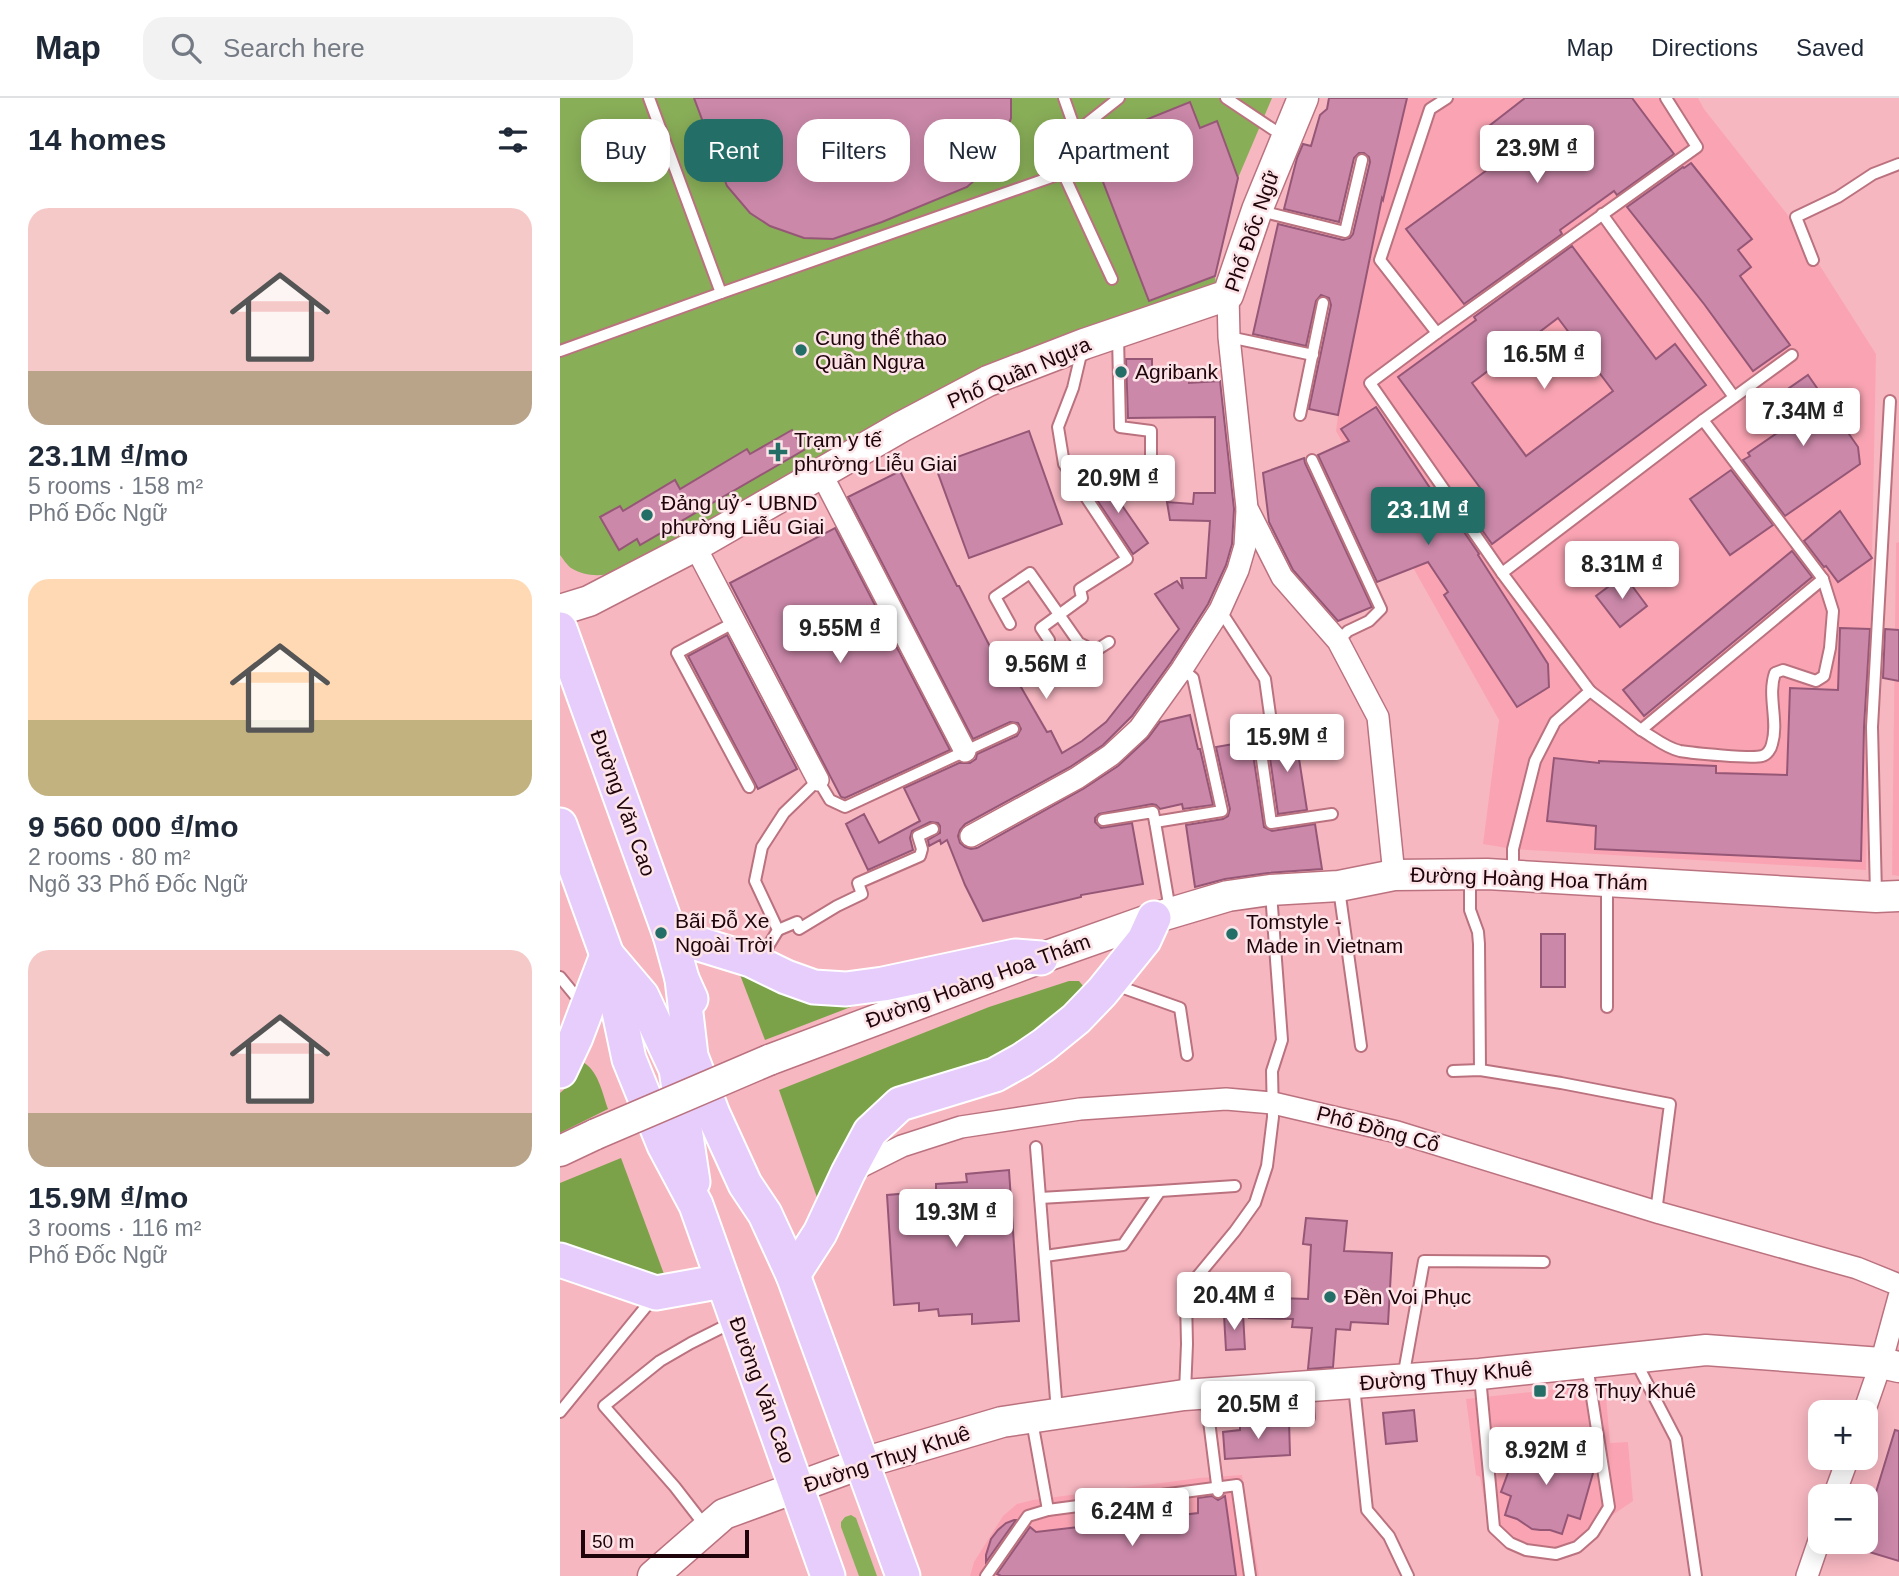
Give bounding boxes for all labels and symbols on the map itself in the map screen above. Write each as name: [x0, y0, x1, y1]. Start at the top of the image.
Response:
pin: 23.9M ₫: [1472, 126, 1602, 185]
street label: Phố Đốc Ngữ: [1220, 167, 1283, 295]
place label: Cung thể thao Quần Ngựa: [815, 326, 947, 373]
pin: 16.5M ₫: [1479, 331, 1609, 391]
street label: Phố Quần Ngựa: [944, 332, 1094, 413]
marker: Cung thể thao Quần Ngựa: [793, 342, 809, 358]
place label: Agribank: [1135, 360, 1218, 383]
marker: Agribank: [1113, 364, 1129, 380]
pin: 7.34M ₫: [1738, 388, 1868, 448]
place label: Trạm y tế phường Liễu Giai: [794, 428, 957, 475]
marker: Trạm y tế phường Liễu Giai: [768, 442, 788, 462]
pin: 20.9M ₫: [1053, 456, 1183, 515]
pin: 23.1M ₫: [1363, 488, 1493, 547]
place label: Đảng uỷ - UBND phường Liễu Giai: [661, 491, 824, 538]
marker: Đảng uỷ - UBND phường Liễu Giai: [639, 507, 655, 523]
pin: 8.31M ₫: [1557, 542, 1687, 601]
pin: 9.55M ₫: [775, 606, 905, 665]
pin: 9.56M ₫: [981, 642, 1111, 701]
pin: 15.9M ₫: [1222, 714, 1352, 774]
street label: Đường Văn Cao: [586, 727, 661, 879]
street label: Đường Hoàng Hoa Thám: [1410, 863, 1648, 894]
place label: Bãi Đỗ Xe Ngoài Trời: [675, 909, 773, 956]
place label: Tomstyle - Made in Vietnam: [1246, 910, 1403, 957]
marker: Bãi Đỗ Xe Ngoài Trời: [653, 925, 669, 941]
marker: Tomstyle - Made in Vietnam: [1224, 926, 1240, 942]
street label: Đường Hoàng Hoa Thám: [862, 929, 1093, 1032]
street label: Phố Đồng Cổ: [1314, 1101, 1442, 1156]
pin: 19.3M ₫: [891, 1190, 1021, 1249]
pin: 20.4M ₫: [1169, 1272, 1299, 1332]
place label: Đền Voi Phục: [1344, 1285, 1471, 1308]
marker: Đền Voi Phục: [1322, 1289, 1338, 1305]
street label: Đường Văn Cao: [725, 1314, 800, 1466]
street label: Đường Thụy Khuê: [1359, 1356, 1533, 1395]
place label: 278 Thụy Khuê: [1554, 1379, 1696, 1402]
pin: 20.5M ₫: [1193, 1382, 1323, 1441]
marker: 278 Thụy Khuê: [1532, 1383, 1548, 1399]
street label: Đường Thụy Khuê: [801, 1421, 973, 1496]
pin: 8.92M ₫: [1481, 1428, 1611, 1487]
pin: 6.24M ₫: [1067, 1488, 1197, 1548]
scale bar: [581, 1527, 749, 1559]

